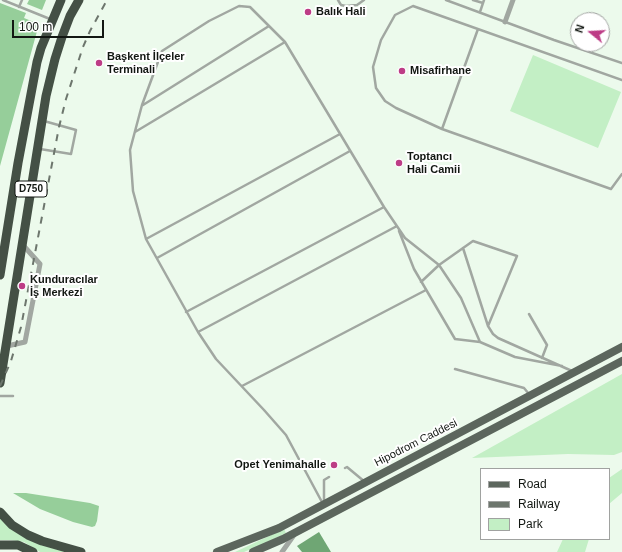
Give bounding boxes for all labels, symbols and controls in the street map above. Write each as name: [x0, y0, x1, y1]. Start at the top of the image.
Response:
place label: Balık Hali: [316, 5, 366, 19]
marker: Balık Hali: [303, 7, 313, 17]
scale bar: [14, 12, 106, 38]
north arrow: [570, 12, 610, 52]
text: 100 m: [19, 20, 52, 34]
text: N: [573, 23, 586, 34]
place label: Başkent İlçeler Terminali: [107, 50, 185, 76]
marker: Başkent İlçeler Terminali: [94, 58, 104, 68]
place label: Misafirhane: [410, 64, 471, 78]
marker: Misafirhane: [397, 66, 407, 76]
place label: Toptancı Hali Camii: [407, 150, 460, 176]
marker: Toptancı Hali Camii: [394, 158, 404, 168]
road number: D750: [15, 181, 47, 197]
place label: Kunduracılar İş Merkezi: [30, 273, 98, 299]
marker: Kunduracılar İş Merkezi: [17, 281, 27, 291]
street label: Hipodrom Caddesi: [372, 416, 460, 470]
place label: Opet Yenimahalle: [234, 458, 326, 472]
marker: Opet Yenimahalle: [329, 460, 339, 470]
legend: [480, 468, 610, 540]
text: Road: [518, 477, 547, 491]
text: Railway: [518, 497, 560, 511]
text: Park: [518, 517, 543, 531]

